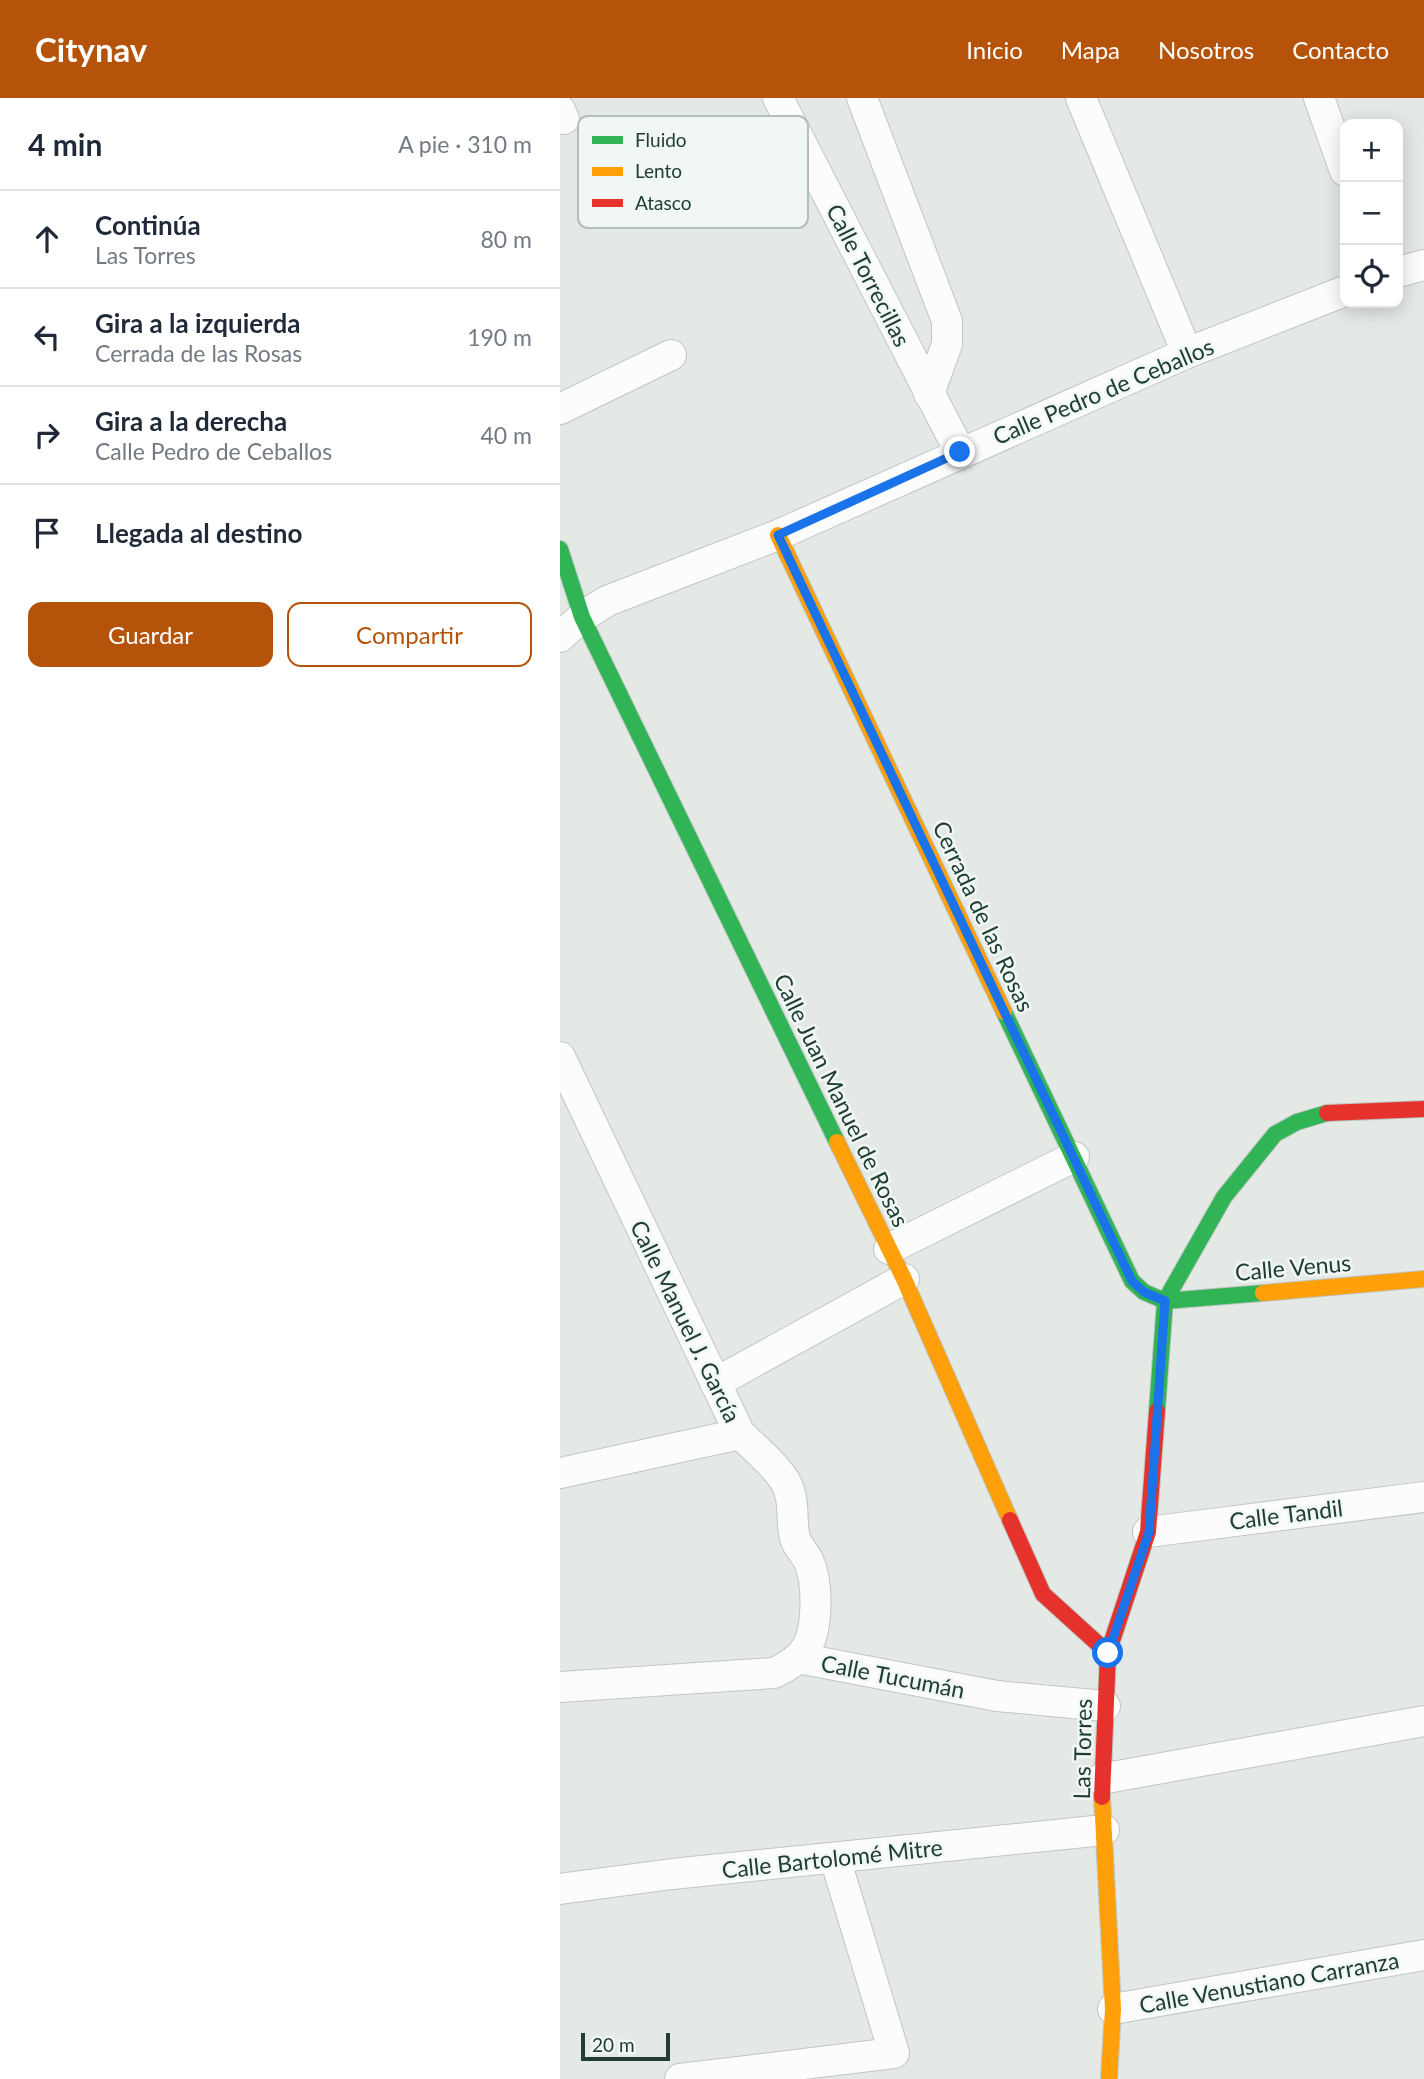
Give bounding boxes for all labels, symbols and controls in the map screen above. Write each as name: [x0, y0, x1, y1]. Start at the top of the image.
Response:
text: Citynav: [35, 29, 147, 69]
text: Inicio: [966, 35, 1023, 64]
text: Mapa: [1061, 35, 1120, 64]
text: Nosotros: [1158, 35, 1254, 64]
text: Contacto: [1292, 35, 1389, 64]
legend: [578, 116, 808, 228]
map controls: [1340, 119, 1403, 308]
button: +: [1340, 119, 1403, 182]
text: 4 min: [28, 126, 102, 162]
text: Fluido: [635, 128, 687, 151]
text: A pie · 310 m: [398, 130, 532, 158]
text: Lento: [635, 159, 682, 182]
button: −: [1340, 182, 1403, 245]
text: Atasco: [635, 191, 691, 214]
street label: Calle Torrecillas: [821, 199, 917, 351]
text: Continúa: [95, 209, 201, 241]
icon: ahead: [28, 220, 66, 258]
text: 80 m: [481, 225, 532, 253]
text: Las Torres: [95, 241, 196, 269]
button: locate: [1340, 245, 1403, 308]
text: Gira a la izquierda: [95, 307, 301, 339]
icon: left: [28, 318, 66, 356]
text: 190 m: [467, 323, 532, 351]
street label: Calle Pedro de Ceballos: [988, 332, 1218, 450]
text: Cerrada de las Rosas: [95, 339, 302, 367]
text: Gira a la derecha: [95, 405, 287, 437]
icon: right: [28, 416, 66, 454]
text: 40 m: [481, 421, 532, 449]
route end: [944, 436, 975, 467]
text: Calle Pedro de Ceballos: [95, 437, 332, 465]
icon: arrive: [28, 514, 66, 552]
text: Llegada al destino: [95, 517, 302, 549]
button: Guardar: [28, 602, 273, 667]
button: Compartir: [287, 602, 532, 667]
street label: Cerrada de las Rosas: [928, 816, 1040, 1016]
street label: Calle Juan Manuel de Rosas: [769, 969, 916, 1231]
street label: Calle Manuel J. García: [625, 1215, 747, 1427]
street label: Calle Venus: [1234, 1248, 1352, 1286]
street label: Calle Tandil: [1228, 1493, 1344, 1535]
route start: [1092, 1637, 1123, 1668]
street label: Calle Tucumán: [819, 1648, 967, 1704]
street label: Las Torres: [1067, 1698, 1097, 1800]
street label: Calle Bartolomé Mitre: [720, 1832, 944, 1884]
street label: Calle Venustiano Carranza: [1137, 1945, 1401, 2019]
scale bar: [581, 2030, 670, 2062]
text: 20 m: [592, 2033, 635, 2056]

